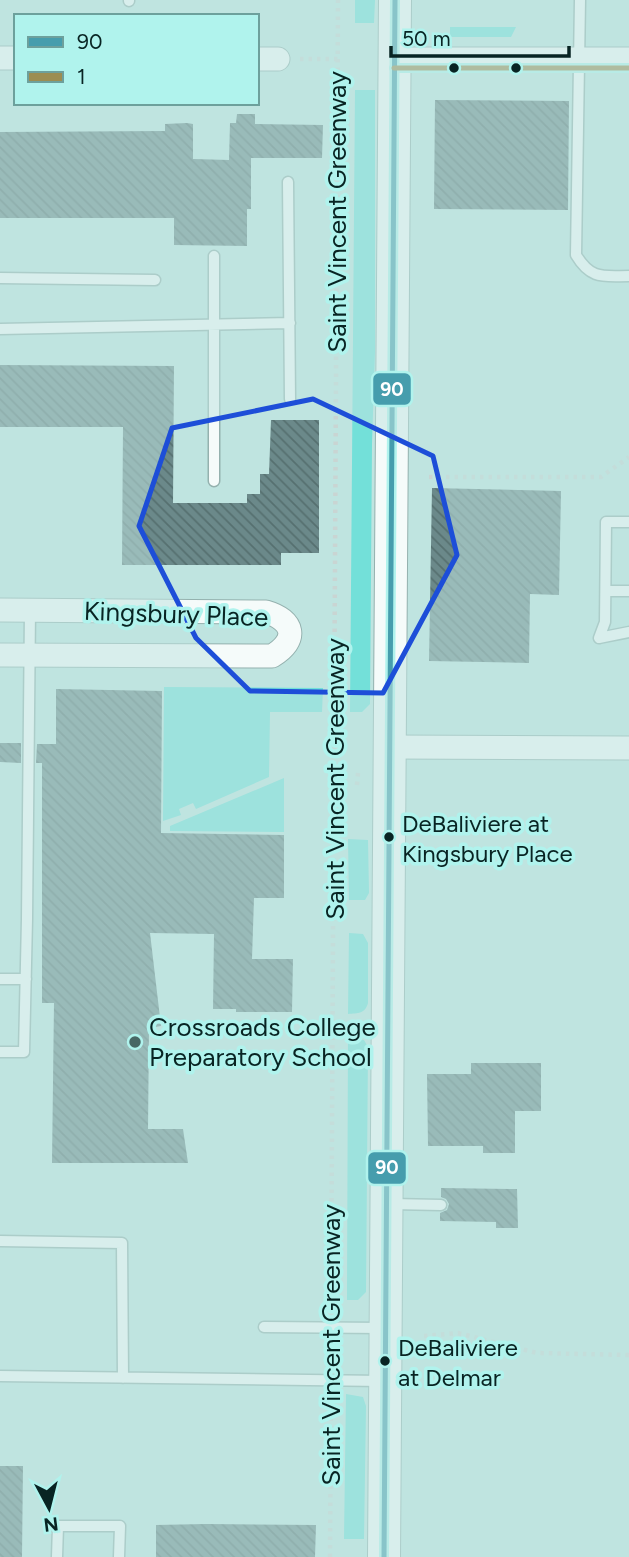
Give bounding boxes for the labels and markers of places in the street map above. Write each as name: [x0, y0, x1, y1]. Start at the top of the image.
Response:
unlabelled marker: [447, 61, 461, 75]
unlabelled marker: [509, 61, 523, 75]
place label: DeBaliviere at Kingsbury Place: [402, 809, 573, 868]
marker: DeBaliviere at Kingsbury Place: [382, 830, 396, 844]
place label: Crossroads College Preparatory School: [149, 1011, 376, 1073]
marker: Crossroads College Preparatory School: [127, 1034, 143, 1050]
place label: DeBaliviere at Delmar: [398, 1333, 518, 1392]
marker: DeBaliviere at Delmar: [378, 1354, 392, 1368]

